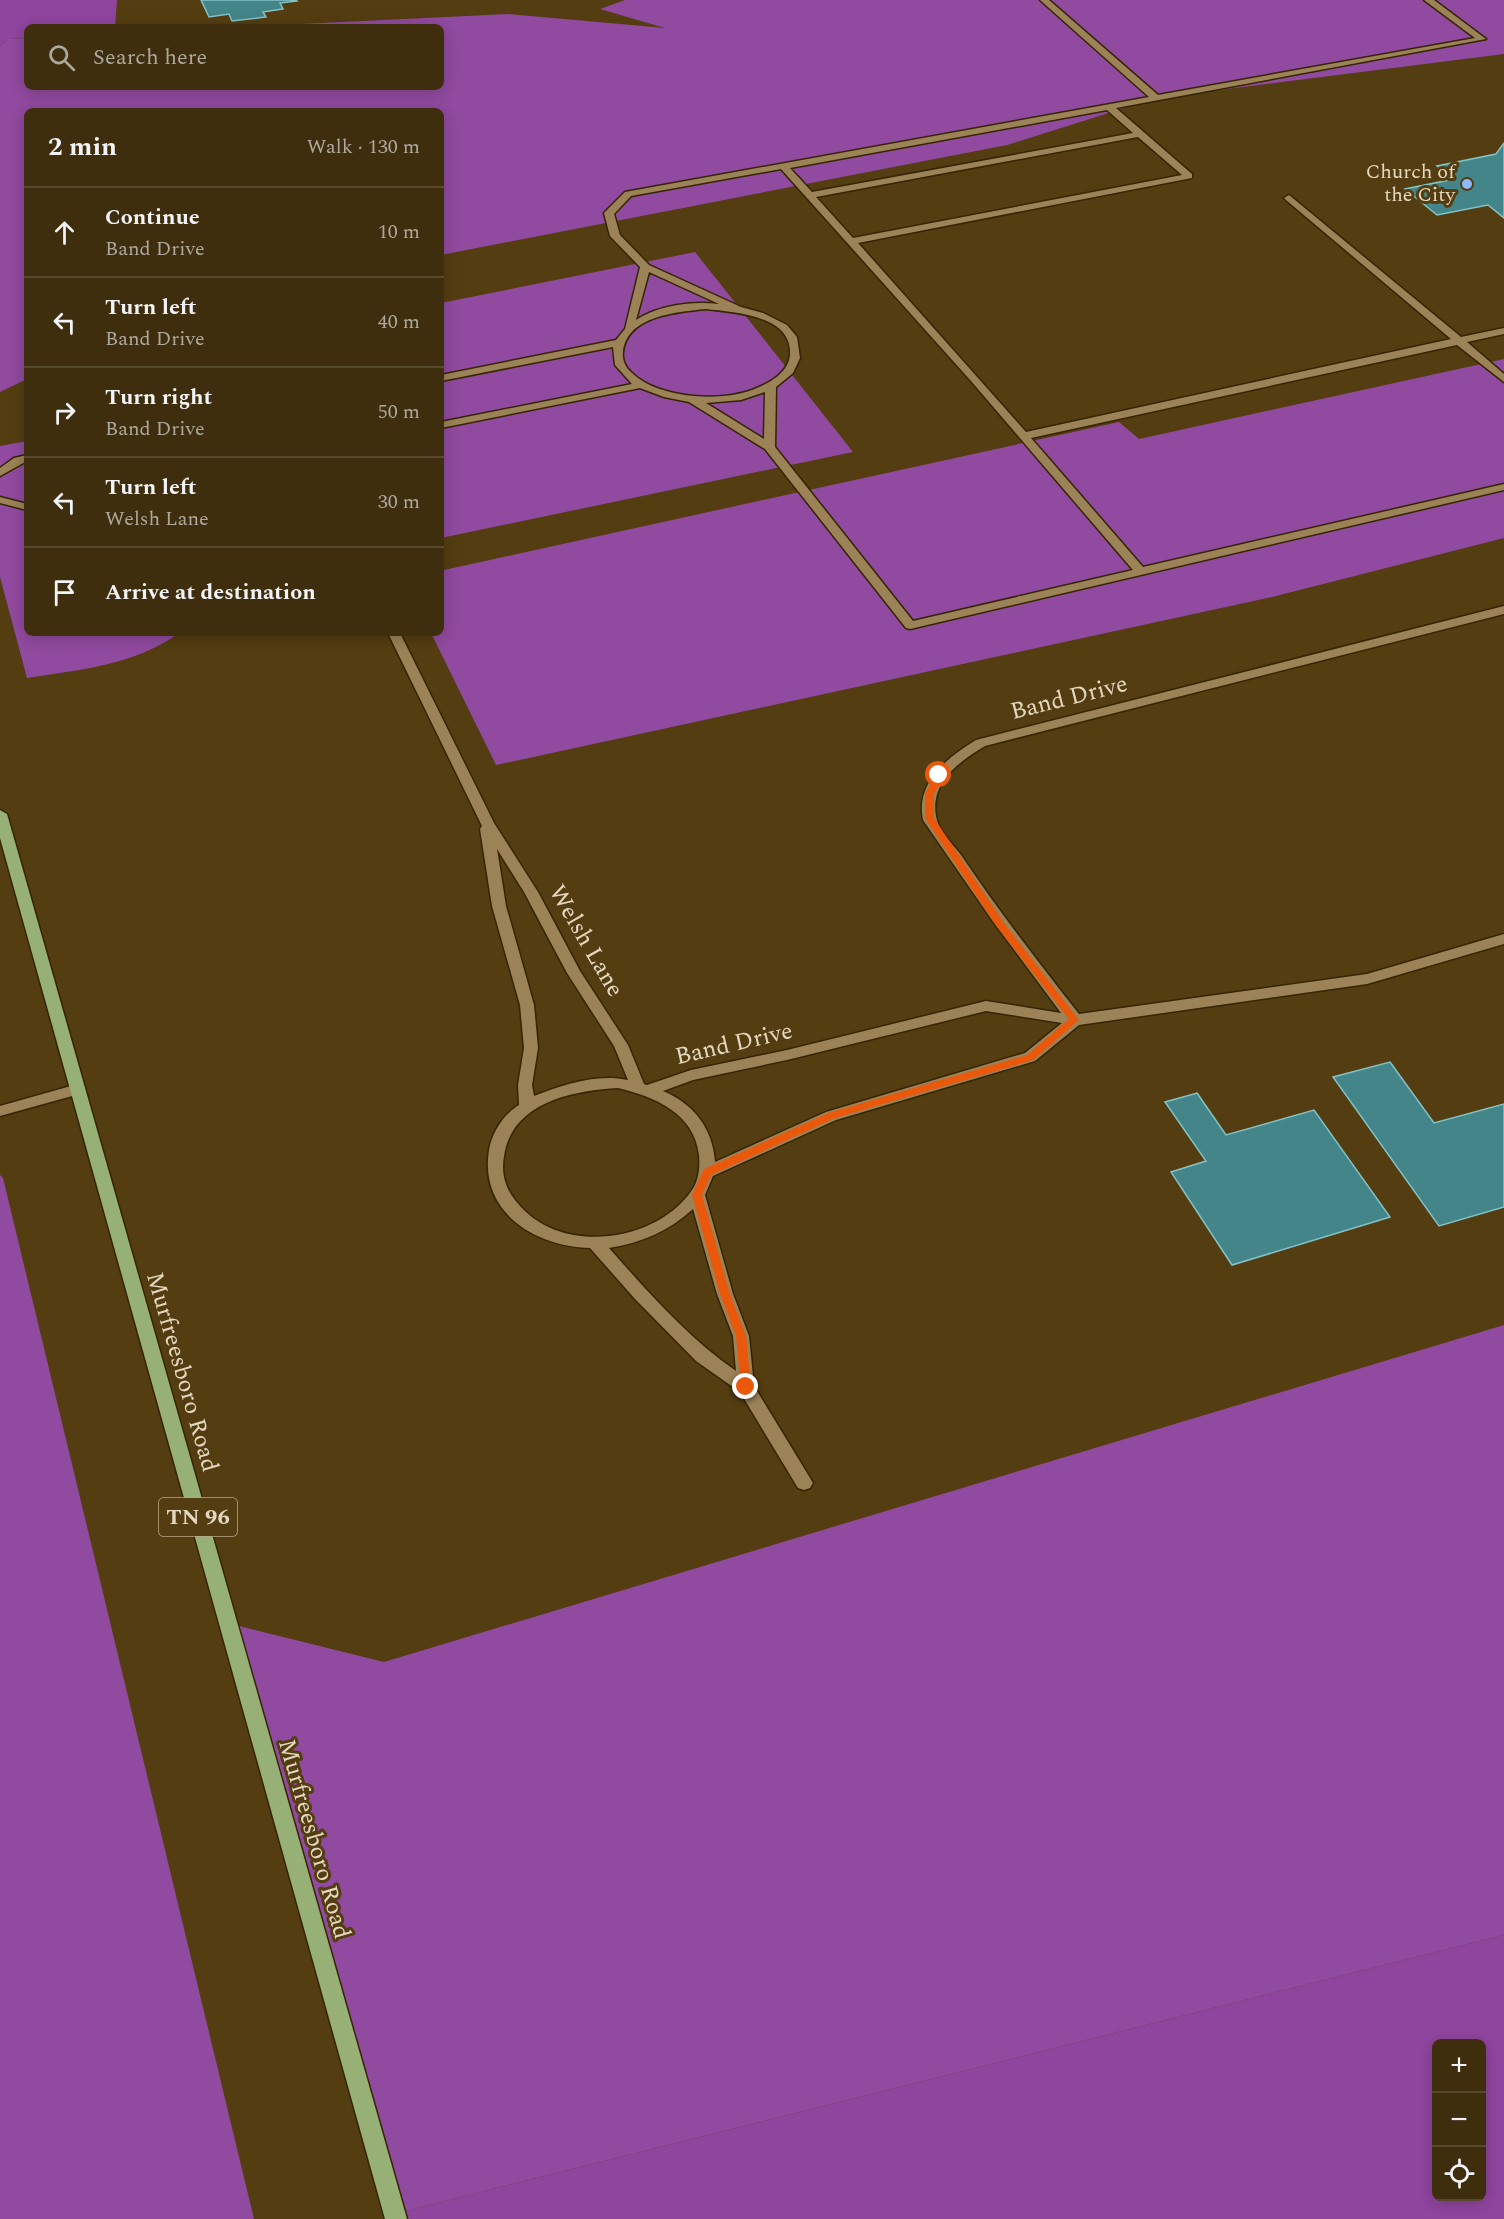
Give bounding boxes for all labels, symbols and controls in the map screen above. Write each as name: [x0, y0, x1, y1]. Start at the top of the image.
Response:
search box: [24, 24, 444, 90]
icon: search: [45, 41, 78, 74]
text: Search here: [93, 41, 207, 74]
text: 2 min: [48, 127, 117, 167]
text: Walk · 130 m: [307, 132, 420, 162]
place label: Church of the City: [1366, 157, 1457, 210]
marker: Church of the City: [1460, 177, 1474, 191]
text: Continue: [105, 201, 200, 234]
icon: ahead: [48, 216, 81, 249]
text: 10 m: [378, 217, 420, 247]
text: Band Drive: [105, 234, 205, 264]
text: Turn left: [105, 291, 197, 324]
icon: left: [48, 306, 81, 339]
text: 40 m: [378, 307, 420, 337]
text: Band Drive: [105, 324, 205, 354]
text: Turn right: [105, 381, 212, 414]
icon: right: [48, 396, 81, 429]
text: 50 m: [378, 397, 420, 427]
text: Band Drive: [105, 414, 205, 444]
text: Turn left: [105, 471, 197, 504]
icon: left: [48, 486, 81, 519]
text: 30 m: [378, 487, 420, 517]
text: Welsh Lane: [105, 504, 209, 534]
icon: arrive: [48, 576, 81, 609]
text: Arrive at destination: [105, 576, 316, 609]
street label: Band Drive: [1007, 666, 1131, 730]
route start: [925, 761, 951, 787]
street label: Welsh Lane: [539, 878, 633, 1004]
street label: Band Drive: [672, 1013, 796, 1075]
street label: Murfreesboro Road: [136, 1268, 228, 1476]
route end: [732, 1373, 758, 1399]
road number: TN 96: [159, 1498, 237, 1536]
street label: Murfreesboro Road: [268, 1735, 360, 1943]
map controls: [1432, 2039, 1486, 2201]
button: +: [1432, 2039, 1486, 2093]
button: −: [1432, 2093, 1486, 2147]
button: locate: [1432, 2147, 1486, 2201]

